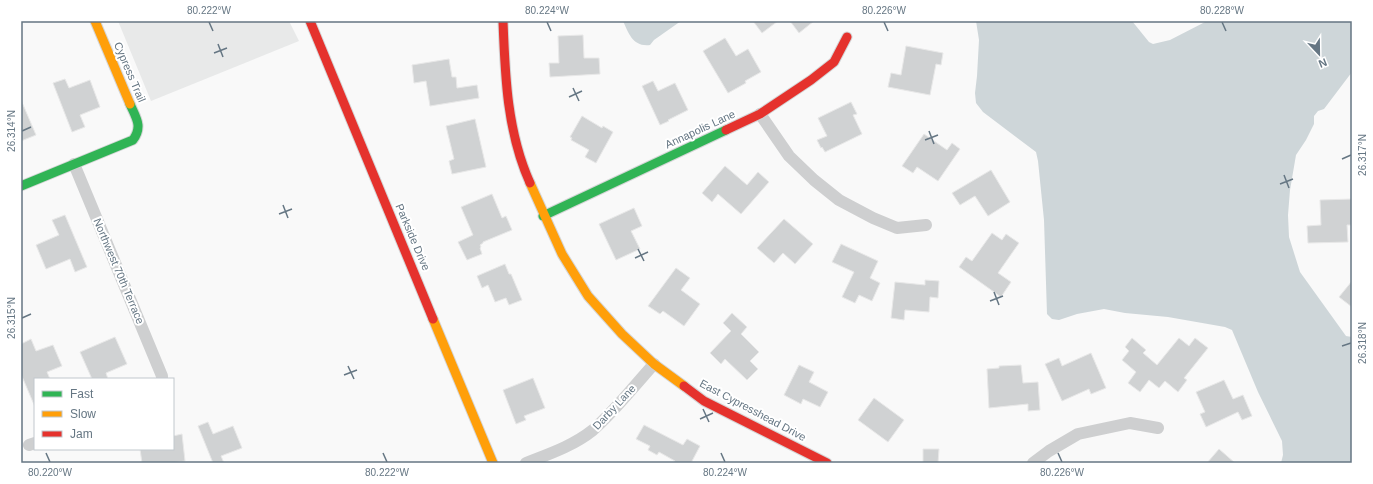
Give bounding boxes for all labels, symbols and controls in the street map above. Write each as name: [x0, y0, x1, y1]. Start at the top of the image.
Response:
text: 80.222°W: [187, 5, 232, 16]
text: 80.224°W: [525, 5, 570, 16]
text: 80.226°W: [862, 5, 907, 16]
text: 80.228°W: [1200, 5, 1245, 16]
north arrow: [1299, 34, 1339, 74]
street label: Cypress Trail: [112, 40, 148, 104]
text: N: [1317, 56, 1329, 70]
street label: Annapolis Lane: [663, 108, 737, 150]
text: 26.314°N: [6, 110, 17, 152]
text: 26.317°N: [1357, 134, 1368, 176]
street label: Parkside Drive: [394, 202, 432, 272]
street label: Northwest 70th Terrace: [91, 216, 147, 326]
text: 26.315°N: [6, 297, 17, 339]
text: 26.318°N: [1357, 322, 1368, 364]
street label: East Cypresshead Drive: [698, 377, 808, 443]
legend: [34, 378, 174, 450]
street label: Darby Lane: [590, 382, 638, 432]
text: Fast: [70, 387, 94, 401]
text: Slow: [70, 407, 96, 421]
text: Jam: [70, 427, 93, 441]
text: 80.220°W: [28, 467, 73, 478]
text: 80.222°W: [365, 467, 410, 478]
text: 80.224°W: [703, 467, 748, 478]
text: 80.226°W: [1040, 467, 1085, 478]

